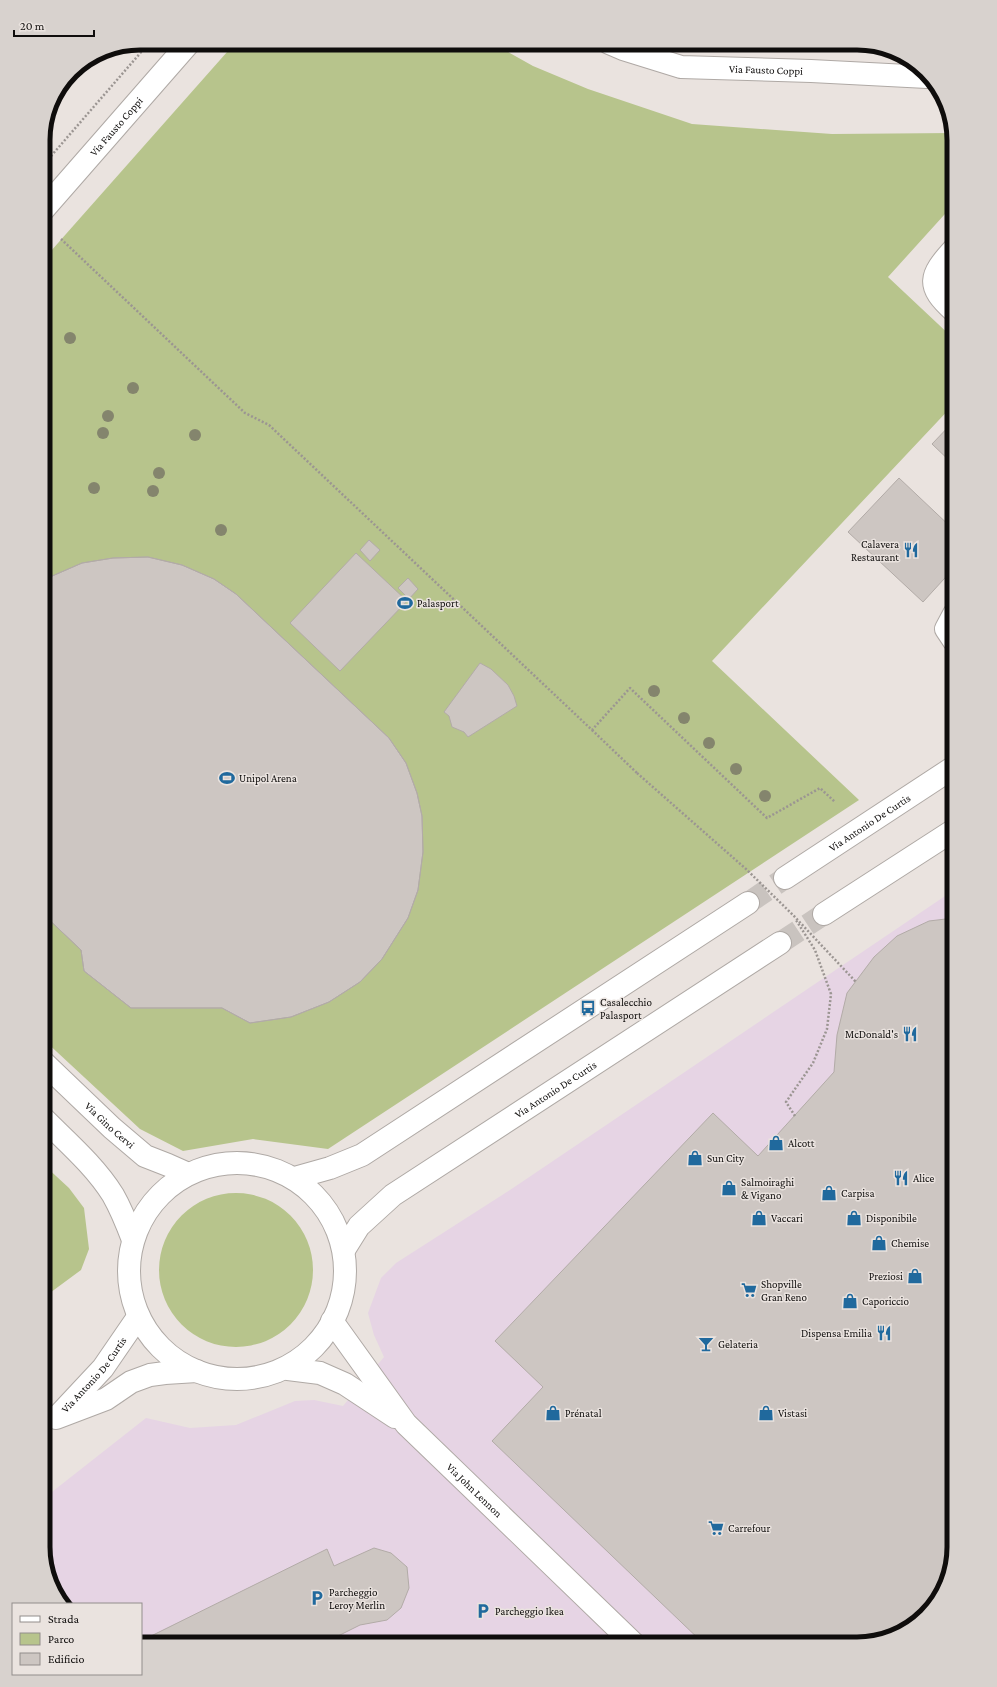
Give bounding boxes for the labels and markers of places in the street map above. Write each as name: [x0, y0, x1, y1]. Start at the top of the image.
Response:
place label: Calavera Restaurant: [851, 538, 899, 563]
restaurant icon: Calavera Restaurant: [902, 541, 920, 559]
sports icon: Palasport: [396, 594, 414, 612]
place label: Palasport: [417, 597, 459, 610]
sports icon: Unipol Arena: [218, 769, 236, 787]
place label: Unipol Arena: [239, 772, 297, 785]
place label: Casalecchio Palasport: [600, 996, 652, 1022]
bus stop icon: Casalecchio Palasport: [579, 999, 597, 1017]
restaurant icon: McDonald's: [901, 1025, 919, 1043]
place label: McDonald's: [845, 1028, 898, 1040]
shop icon: Alcott: [767, 1134, 785, 1152]
place label: Alcott: [788, 1137, 815, 1149]
shop icon: Sun City: [686, 1149, 704, 1167]
place label: Sun City: [707, 1152, 745, 1165]
restaurant icon: Alice: [892, 1169, 910, 1187]
place label: Alice: [913, 1172, 935, 1184]
place label: Salmoiraghi & Vigano: [741, 1176, 794, 1202]
shop icon: Salmoiraghi & Vigano: [720, 1179, 738, 1197]
shop icon: Carpisa: [820, 1184, 838, 1202]
place label: Carpisa: [841, 1187, 875, 1200]
shop icon: Vaccari: [750, 1209, 768, 1227]
shop icon: Disponibile: [845, 1209, 863, 1227]
place label: Vaccari: [771, 1212, 803, 1224]
place label: Disponibile: [866, 1212, 917, 1225]
shop icon: Chemise: [870, 1234, 888, 1252]
place label: Chemise: [891, 1237, 929, 1249]
shop icon: Preziosi: [906, 1267, 924, 1285]
place label: Preziosi: [869, 1270, 903, 1282]
place label: Shopville Gran Reno: [761, 1278, 807, 1303]
supermarket icon: Shopville Gran Reno: [740, 1281, 758, 1299]
shop icon: Caporiccio: [841, 1292, 859, 1310]
place label: Caporiccio: [862, 1295, 909, 1308]
restaurant icon: Dispensa Emilia: [875, 1324, 893, 1342]
place label: Dispensa Emilia: [801, 1327, 872, 1340]
bar icon: Gelateria: [697, 1335, 715, 1353]
place label: Gelateria: [718, 1338, 758, 1350]
shop icon: Prénatal: [544, 1404, 562, 1422]
shop icon: Vistasi: [757, 1404, 775, 1422]
place label: Prénatal: [565, 1407, 602, 1419]
place label: Vistasi: [778, 1407, 807, 1419]
supermarket icon: Carrefour: [707, 1519, 725, 1537]
place label: Carrefour: [728, 1522, 770, 1534]
place label: Parcheggio Leroy Merlin: [329, 1586, 385, 1612]
parking icon: Parcheggio Leroy Merlin: [308, 1589, 326, 1607]
parking icon: Parcheggio Ikea: [474, 1602, 492, 1620]
place label: Parcheggio Ikea: [495, 1605, 564, 1618]

